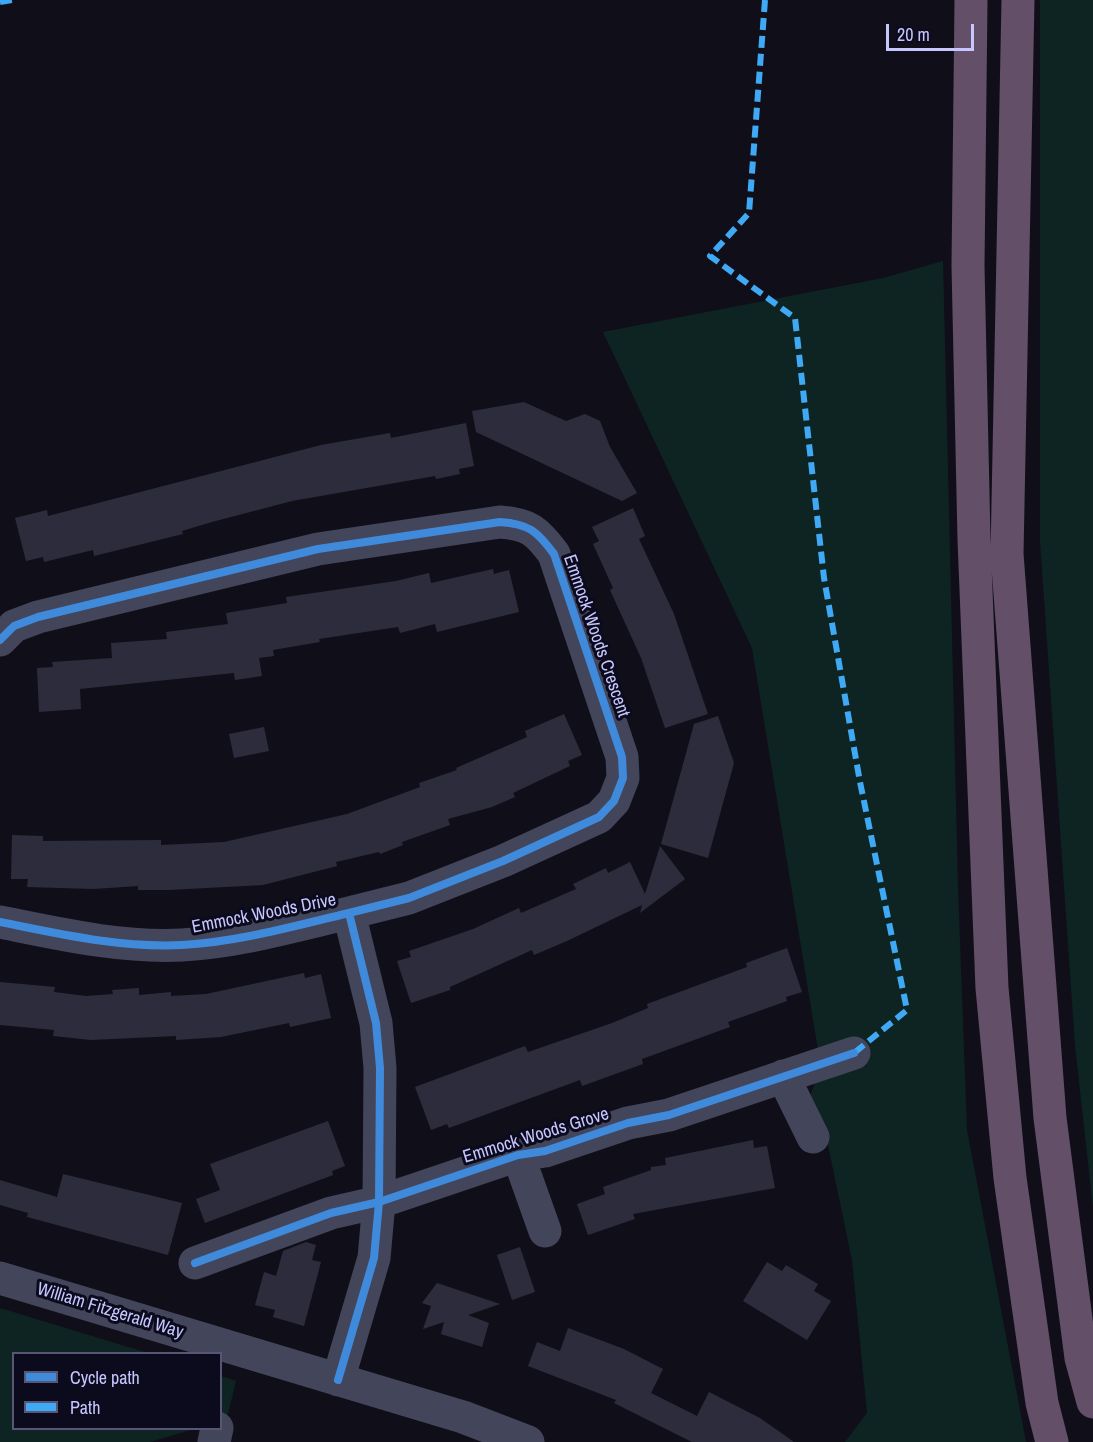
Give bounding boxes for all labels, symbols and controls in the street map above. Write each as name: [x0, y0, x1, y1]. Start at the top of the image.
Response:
scale bar: [889, 12, 978, 50]
text: 20 m: [897, 22, 930, 47]
street label: Emmock Woods Crescent: [558, 552, 634, 720]
street label: Emmock Woods Drive: [190, 889, 338, 939]
street label: Emmock Woods Grove: [460, 1104, 612, 1168]
street label: William Fitzgerald Way: [34, 1278, 186, 1344]
legend: [12, 1352, 222, 1430]
text: Cycle path: [70, 1365, 140, 1390]
text: Path: [70, 1395, 100, 1420]

